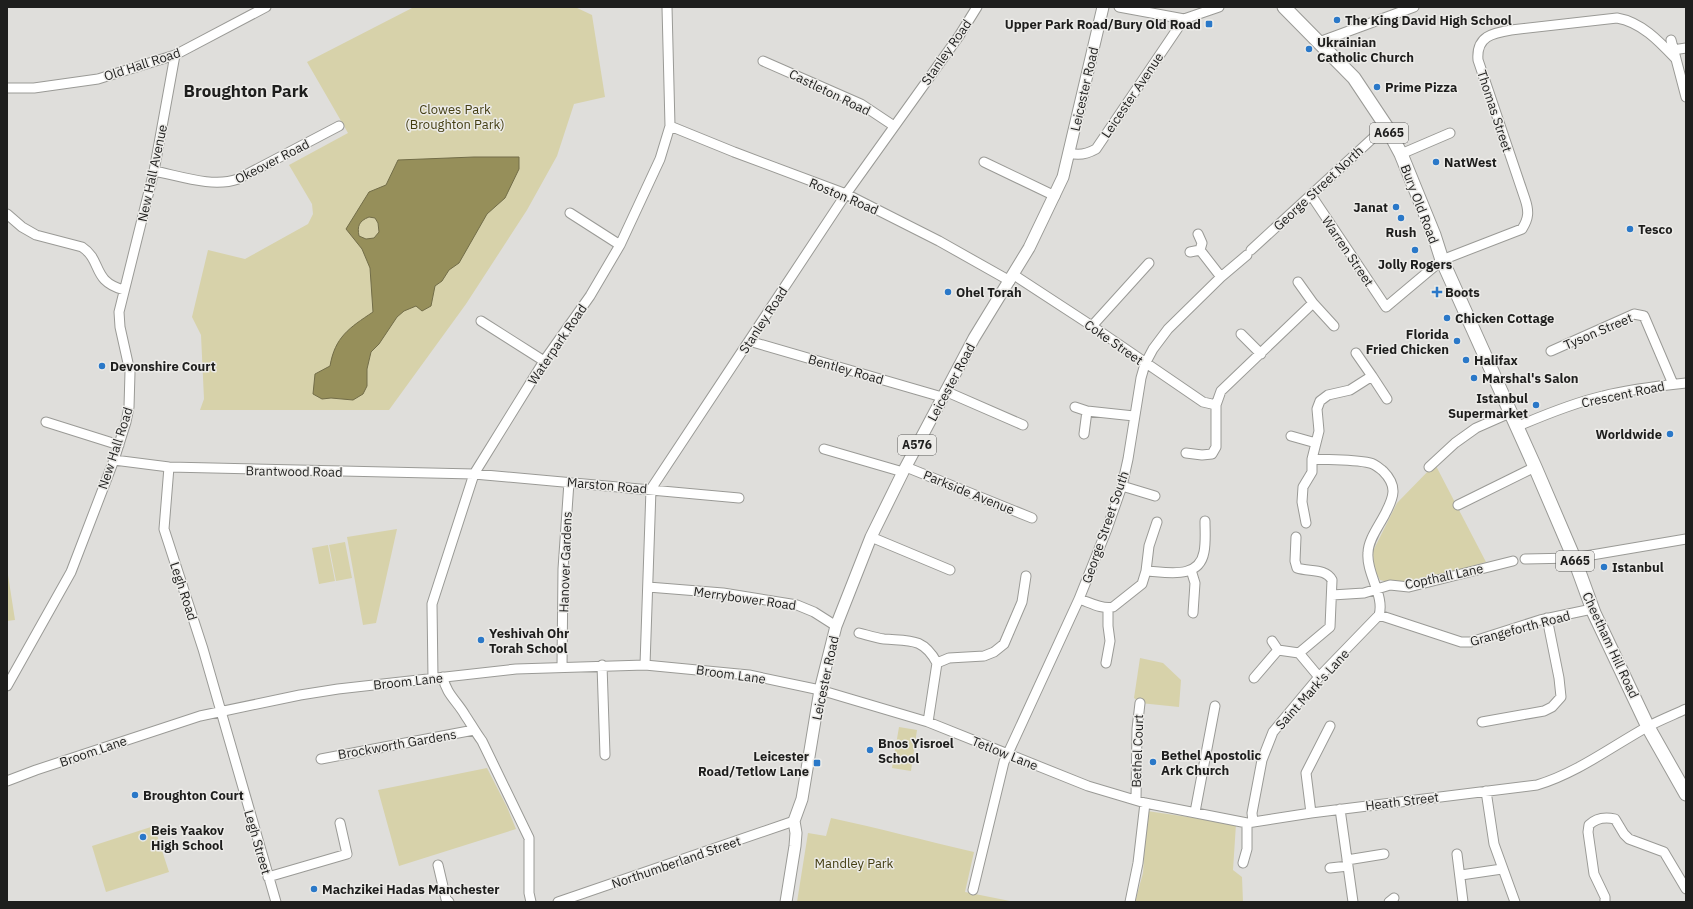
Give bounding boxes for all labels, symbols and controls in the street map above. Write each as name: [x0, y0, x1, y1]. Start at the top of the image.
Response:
place label: The King David High School: [1345, 12, 1512, 29]
marker: The King David High School: [1332, 15, 1342, 25]
street label: Stanley Road: [918, 16, 975, 88]
place label: Upper Park Road/Bury Old Road: [1005, 16, 1201, 33]
marker: Upper Park Road/Bury Old Road: [1204, 19, 1214, 29]
place label: Ukrainian Catholic Church: [1317, 34, 1414, 66]
street label: Old Hall Road: [102, 44, 183, 85]
marker: Ukrainian Catholic Church: [1304, 44, 1314, 54]
street label: Leicester Road: [1067, 45, 1102, 133]
street label: Leicester Avenue: [1098, 49, 1167, 141]
street label: Castleton Road: [786, 65, 873, 120]
street label: Thomas Street: [1473, 68, 1516, 154]
place label: Prime Pizza: [1385, 79, 1457, 96]
district label: Broughton Park: [184, 80, 309, 102]
marker: Prime Pizza: [1372, 82, 1382, 92]
park label: Clowes Park (Broughton Park): [405, 101, 505, 133]
street label: New Hall Avenue: [134, 123, 171, 223]
road number: A665: [1370, 123, 1408, 143]
street label: Okeover Road: [232, 135, 312, 187]
street label: George Street North: [1270, 142, 1367, 234]
place label: NatWest: [1444, 154, 1497, 171]
marker: NatWest: [1431, 157, 1441, 167]
street label: Bury Old Road: [1397, 162, 1442, 246]
street label: Roston Road: [807, 174, 881, 219]
place label: Janat: [1353, 199, 1388, 216]
marker: Janat: [1391, 202, 1401, 212]
street label: Warren Street: [1318, 213, 1377, 290]
marker: Rush: [1396, 213, 1406, 223]
place label: Tesco: [1638, 221, 1673, 238]
place label: Rush: [1386, 224, 1416, 241]
marker: Tesco: [1625, 224, 1635, 234]
marker: Jolly Rogers: [1410, 245, 1420, 255]
place label: Jolly Rogers: [1378, 256, 1453, 273]
street label: Stanley Road: [735, 284, 791, 357]
place label: Ohel Torah: [956, 284, 1022, 301]
place label: Boots: [1445, 284, 1480, 301]
marker: Ohel Torah: [943, 287, 953, 297]
marker: Boots: [1432, 287, 1442, 297]
street label: Waterpark Road: [524, 301, 591, 388]
street label: Tyson Street: [1561, 309, 1635, 354]
place label: Chicken Cottage: [1455, 310, 1554, 327]
marker: Chicken Cottage: [1442, 313, 1452, 323]
street label: Coke Street: [1081, 316, 1146, 369]
place label: Florida Fried Chicken: [1366, 326, 1449, 358]
marker: Florida Fried Chicken: [1452, 336, 1462, 346]
street label: Leicester Road: [924, 340, 979, 424]
street label: Bentley Road: [806, 351, 886, 388]
place label: Halifax: [1474, 352, 1519, 369]
marker: Halifax: [1461, 355, 1471, 365]
place label: Devonshire Court: [110, 358, 216, 375]
marker: Devonshire Court: [97, 361, 107, 371]
place label: Marshal's Salon: [1482, 370, 1579, 387]
marker: Marshal's Salon: [1469, 373, 1479, 383]
street label: Crescent Road: [1580, 377, 1666, 412]
place label: Istanbul Supermarket: [1448, 390, 1528, 422]
marker: Istanbul Supermarket: [1531, 400, 1541, 410]
street label: New Hall Road: [94, 405, 137, 491]
place label: Worldwide: [1595, 426, 1662, 443]
marker: Worldwide: [1665, 429, 1675, 439]
road number: A576: [898, 435, 936, 455]
street label: Brantwood Road: [245, 462, 343, 481]
street label: Parkside Avenue: [921, 466, 1017, 518]
street label: George Street South: [1078, 469, 1133, 586]
street label: Marston Road: [566, 474, 648, 497]
street label: Hanover Gardens: [555, 511, 576, 613]
road number: A665: [1556, 551, 1594, 571]
place label: Istanbul: [1612, 559, 1664, 576]
street label: Legh Road: [166, 560, 201, 623]
street label: Copthall Lane: [1403, 560, 1485, 593]
marker: Istanbul: [1599, 562, 1609, 572]
street label: Merrybower Road: [693, 583, 797, 614]
street label: Cheetham Hill Road: [1578, 589, 1643, 701]
street label: Grangeforth Road: [1468, 607, 1572, 650]
place label: Yeshivah Ohr Torah School: [489, 625, 569, 657]
street label: Leicester Road: [808, 634, 843, 722]
marker: Yeshivah Ohr Torah School: [476, 635, 486, 645]
street label: Saint Mark's Lane: [1272, 646, 1353, 733]
street label: Broom Lane: [695, 661, 767, 688]
street label: Broom Lane: [372, 669, 444, 694]
street label: Bethel Court: [1128, 714, 1147, 788]
street label: Brockworth Gardens: [337, 726, 458, 763]
street label: Broom Lane: [57, 732, 129, 771]
street label: Tetlow Lane: [969, 732, 1040, 774]
place label: Bnos Yisroel School: [878, 735, 954, 767]
marker: Bnos Yisroel School: [865, 745, 875, 755]
place label: Bethel Apostolic Ark Church: [1161, 747, 1262, 779]
place label: Leicester Road/Tetlow Lane: [698, 748, 809, 780]
marker: Bethel Apostolic Ark Church: [1148, 757, 1158, 767]
marker: Leicester Road/Tetlow Lane: [812, 758, 822, 768]
place label: Broughton Court: [143, 787, 244, 804]
street label: Heath Street: [1364, 789, 1440, 814]
marker: Broughton Court: [130, 790, 140, 800]
street label: Legh Street: [240, 808, 275, 876]
place label: Beis Yaakov High School: [151, 822, 224, 854]
marker: Beis Yaakov High School: [138, 832, 148, 842]
street label: Northumberland Street: [609, 832, 743, 893]
park label: Mandley Park: [815, 855, 894, 872]
place label: Machzikei Hadas Manchester: [322, 881, 499, 898]
marker: Machzikei Hadas Manchester: [309, 884, 319, 894]

